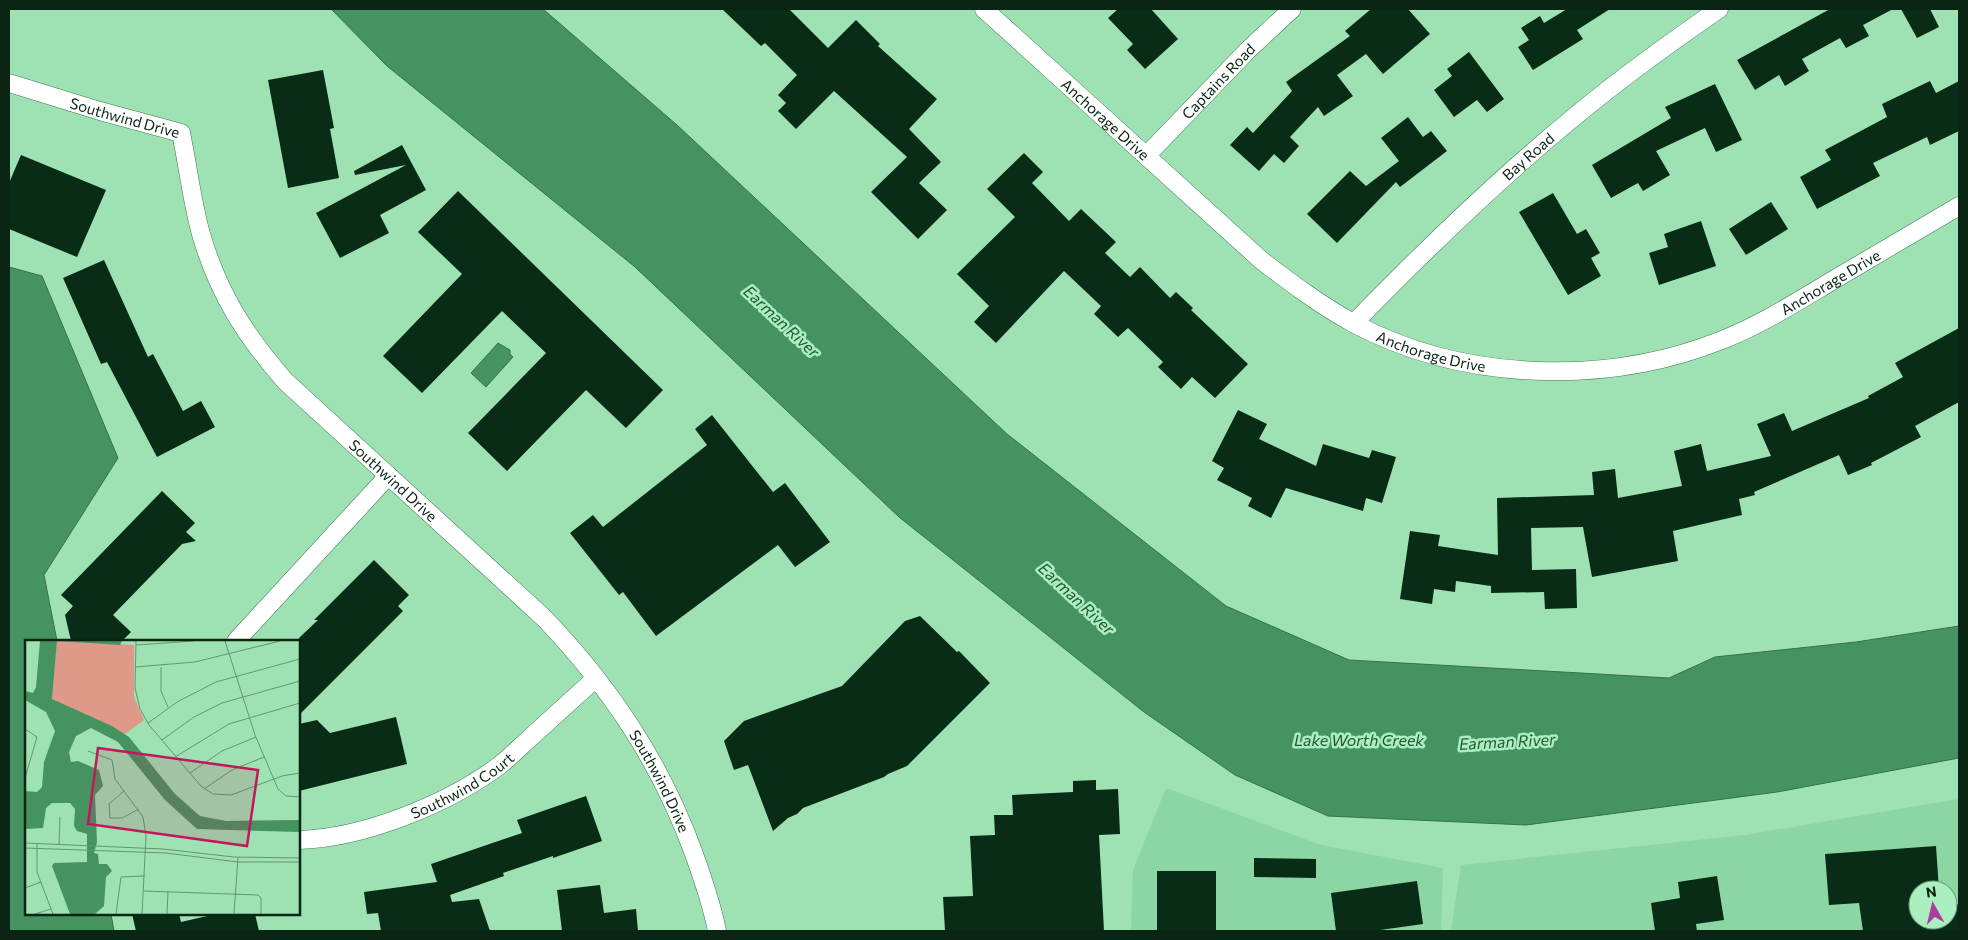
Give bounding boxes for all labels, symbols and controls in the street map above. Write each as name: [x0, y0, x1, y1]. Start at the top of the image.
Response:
street label: Captains Road: [1178, 39, 1259, 123]
street label: Anchorage Drive: [1058, 75, 1153, 164]
street label: Southwind Drive: [68, 93, 182, 141]
street label: Bay Road: [1498, 129, 1558, 184]
street label: Anchorage Drive: [1777, 246, 1883, 318]
water label: Earman River: [740, 281, 824, 361]
street label: Anchorage Drive: [1374, 327, 1487, 375]
street label: Southwind Drive: [346, 435, 441, 525]
water label: Earman River: [1035, 558, 1119, 638]
inset map: [25, 640, 300, 915]
street label: Southwind Drive: [626, 726, 694, 835]
water label: Earman River: [1458, 729, 1556, 753]
water label: Lake Worth Creek: [1294, 730, 1424, 749]
street label: Southwind Court: [408, 748, 517, 822]
north arrow: [1908, 880, 1958, 930]
text: N: [1925, 882, 1938, 901]

